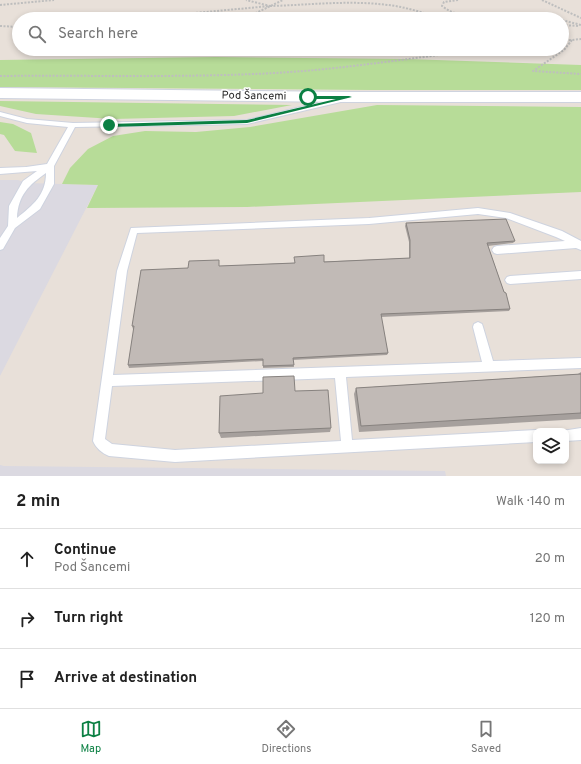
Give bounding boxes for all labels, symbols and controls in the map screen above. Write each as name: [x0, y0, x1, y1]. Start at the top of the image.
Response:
search box: [12, 12, 569, 56]
icon: search: [26, 23, 48, 45]
text: Search here: [58, 25, 138, 44]
street label: Pod Šancemi: [222, 87, 286, 104]
route start: [299, 88, 317, 106]
route end: [100, 116, 118, 134]
map controls: [533, 428, 569, 464]
button: layers: [533, 428, 569, 464]
text: 2 min: [16, 491, 60, 513]
text: Walk · 140 m: [496, 494, 565, 510]
text: Continue: [54, 541, 116, 560]
icon: ahead: [16, 548, 38, 570]
text: 20 m: [535, 551, 565, 567]
text: Pod Šancemi: [54, 560, 130, 576]
icon: right: [16, 608, 38, 630]
text: Turn right: [54, 609, 123, 628]
text: 120 m: [530, 611, 565, 627]
icon: arrive: [16, 668, 38, 690]
text: Arrive at destination: [54, 669, 197, 688]
tab: Map: [80, 718, 102, 756]
tab: Directions: [261, 718, 311, 756]
tab: Saved: [471, 718, 501, 756]

